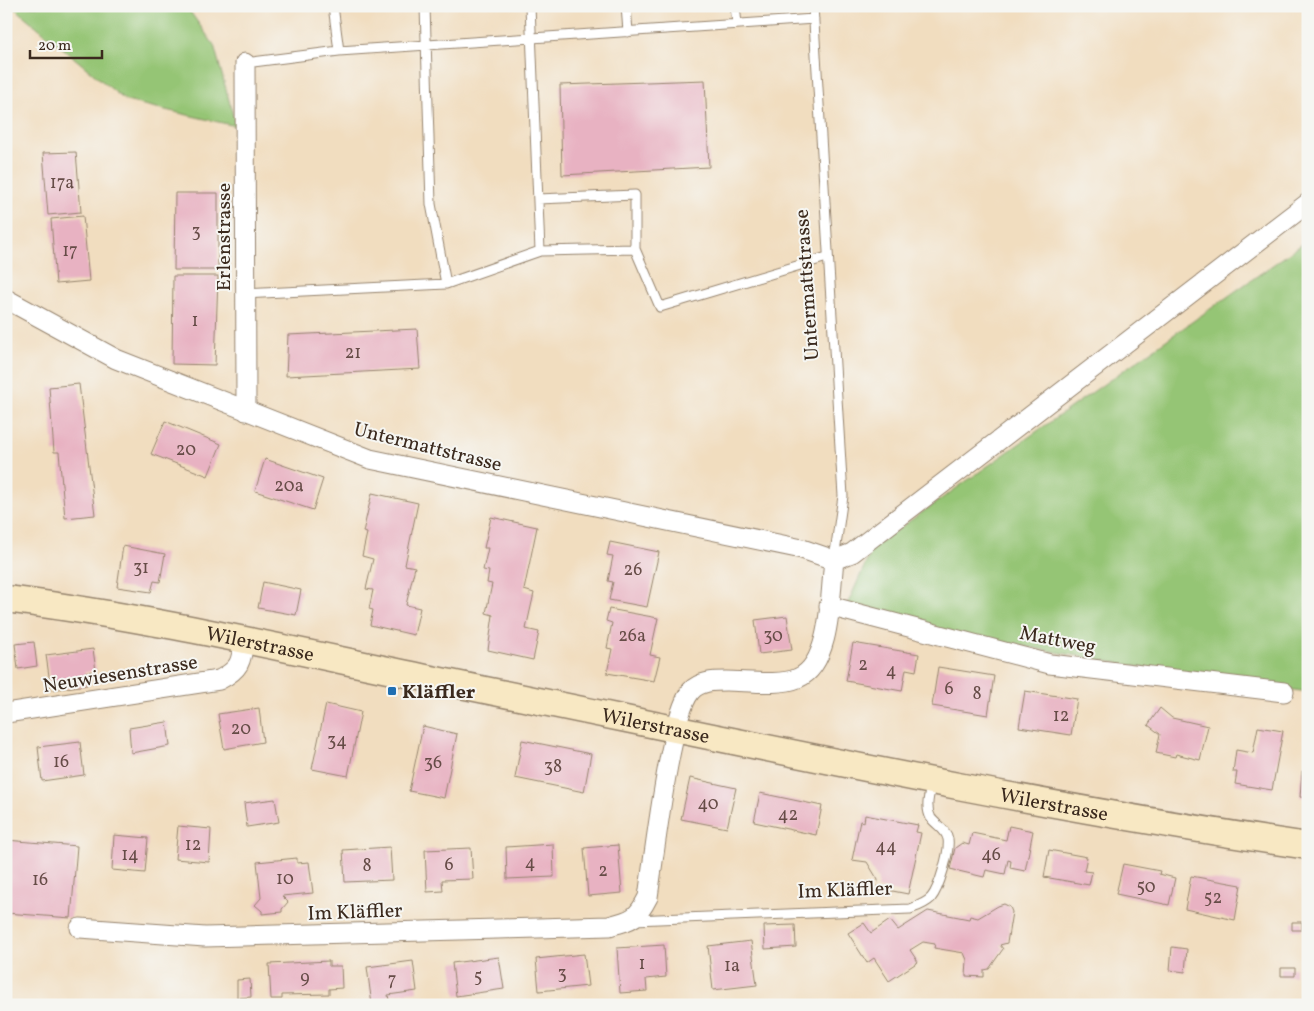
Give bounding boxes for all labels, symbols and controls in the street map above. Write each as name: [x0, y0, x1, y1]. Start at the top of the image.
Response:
scale bar: [30, 28, 102, 60]
text: 20 m: [38, 36, 71, 57]
house number: 17a: [50, 171, 74, 196]
street label: Erlenstrasse: [211, 183, 239, 291]
street label: Untermattstrasse: [789, 208, 827, 362]
house number: 3: [191, 220, 201, 245]
house number: 17: [62, 239, 78, 264]
house number: 1: [192, 309, 198, 334]
house number: 21: [345, 341, 361, 366]
street label: Untermattstrasse: [350, 416, 505, 480]
house number: 20: [176, 438, 196, 463]
house number: 20a: [274, 474, 304, 499]
house number: 31: [133, 556, 149, 581]
house number: 26: [624, 558, 642, 583]
street label: Mattweg: [1017, 620, 1098, 662]
street label: Wilerstrasse: [203, 621, 316, 670]
house number: 26a: [618, 624, 646, 649]
house number: 30: [763, 624, 783, 649]
street label: Neuwiesenstrasse: [41, 649, 200, 701]
house number: 2: [858, 653, 868, 678]
house number: 4: [886, 659, 896, 684]
house number: 6: [944, 677, 954, 702]
place label: Kläffler: [402, 679, 476, 707]
house number: 8: [972, 682, 982, 707]
marker: Kläffler: [386, 685, 398, 697]
street label: Wilerstrasse: [599, 702, 712, 752]
house number: 12: [1053, 704, 1069, 729]
house number: 20: [231, 717, 251, 742]
house number: 34: [327, 729, 347, 754]
house number: 16: [53, 750, 69, 775]
house number: 36: [424, 751, 442, 776]
house number: 38: [544, 755, 562, 780]
street label: Wilerstrasse: [997, 782, 1110, 829]
house number: 40: [697, 792, 719, 817]
house number: 42: [778, 803, 798, 828]
house number: 12: [185, 833, 201, 858]
house number: 44: [875, 835, 897, 860]
house number: 14: [121, 843, 139, 868]
house number: 46: [981, 843, 1001, 868]
house number: 4: [525, 851, 535, 876]
house number: 6: [444, 853, 454, 878]
house number: 8: [362, 854, 372, 879]
house number: 2: [598, 859, 608, 884]
house number: 10: [276, 867, 294, 892]
house number: 16: [32, 868, 48, 893]
street label: Im Kläffler: [797, 875, 893, 907]
house number: 50: [1136, 875, 1156, 900]
house number: 52: [1204, 886, 1222, 911]
street label: Im Kläffler: [307, 897, 403, 929]
house number: 1: [639, 952, 645, 977]
house number: 1a: [724, 954, 740, 979]
house number: 3: [557, 962, 567, 987]
house number: 5: [474, 965, 482, 990]
house number: 9: [300, 966, 310, 991]
house number: 7: [388, 968, 396, 993]

